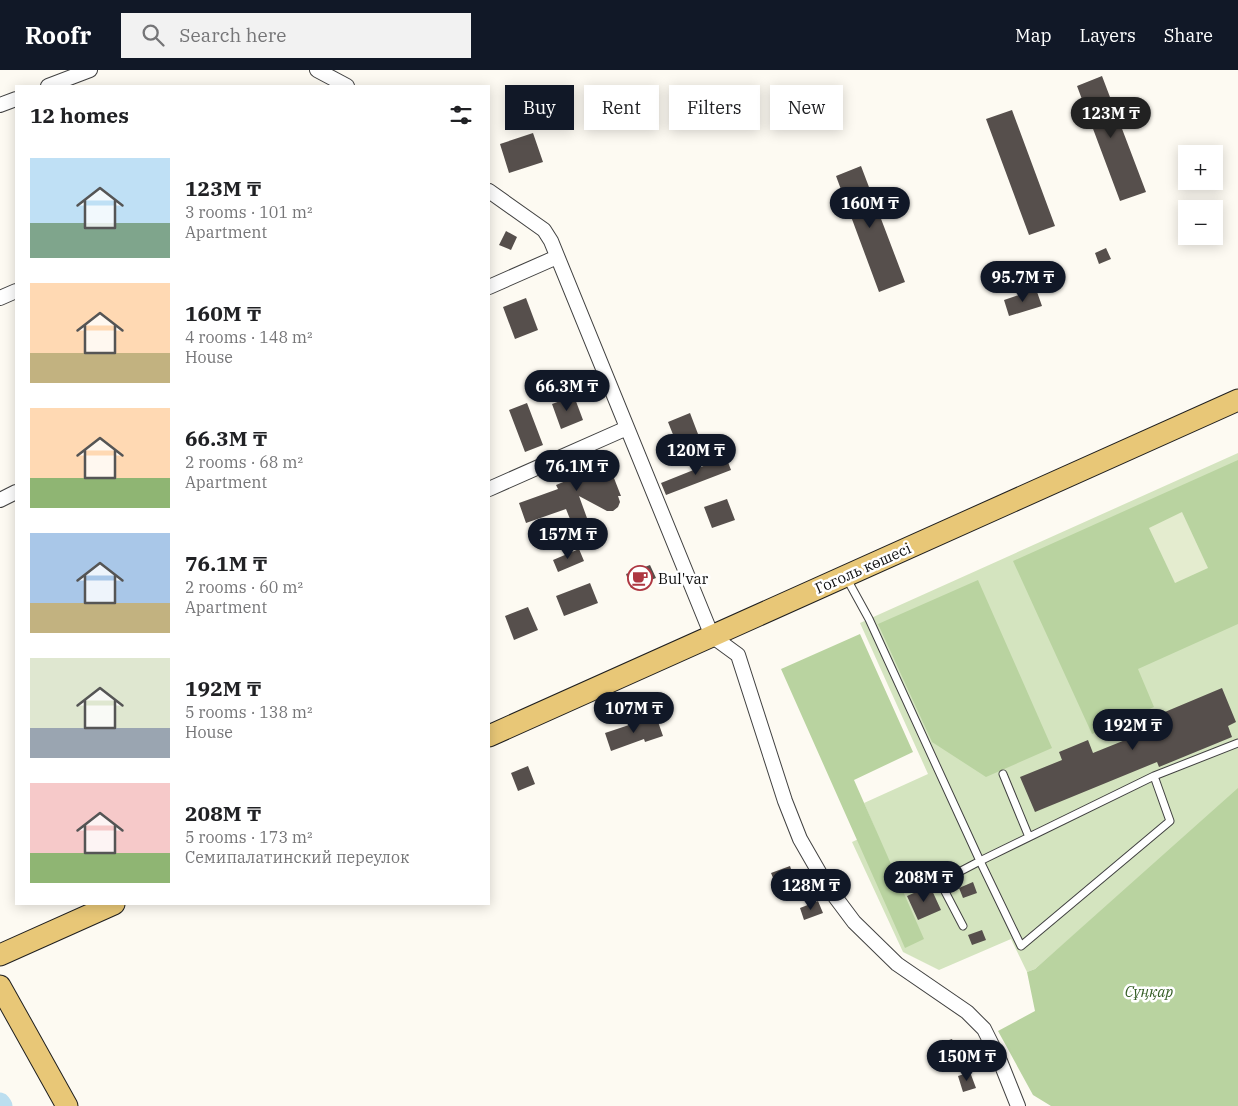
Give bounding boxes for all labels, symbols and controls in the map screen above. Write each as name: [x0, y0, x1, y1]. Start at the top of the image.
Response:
search box: [121, 13, 471, 58]
text: Roofr: [25, 19, 91, 51]
icon: search: [139, 21, 167, 49]
text: Search here: [179, 23, 286, 47]
text: Map: [1015, 24, 1052, 47]
text: Layers: [1080, 24, 1136, 47]
text: Share: [1164, 24, 1213, 47]
chip: Buy: [505, 85, 574, 130]
chip: Rent: [584, 85, 659, 130]
chip: Filters: [669, 85, 760, 130]
chip: New: [770, 85, 843, 130]
pin: 123M ₸: [1070, 97, 1152, 139]
text: 12 homes: [30, 101, 129, 129]
icon: filters: [447, 101, 475, 129]
text: 123M ₸: [1082, 103, 1140, 123]
map controls: [1178, 145, 1223, 245]
button: +: [1178, 145, 1223, 190]
text: 123M ₸: [185, 174, 262, 202]
icon: home: [70, 178, 130, 238]
pin: 160M ₸: [829, 186, 911, 229]
text: 160M ₸: [841, 193, 899, 213]
button: −: [1178, 200, 1223, 245]
text: 3 rooms · 101 m²: [185, 202, 313, 222]
text: Apartment: [185, 222, 267, 242]
pin: 95.7M ₸: [977, 260, 1069, 303]
text: 95.7M ₸: [992, 267, 1054, 287]
text: 160M ₸: [185, 299, 262, 327]
icon: home: [70, 303, 130, 363]
text: 4 rooms · 148 m²: [185, 327, 313, 347]
text: House: [185, 347, 233, 367]
pin: 66.3M ₸: [521, 370, 613, 412]
text: 66.3M ₸: [536, 376, 598, 396]
text: 66.3M ₸: [185, 424, 268, 452]
icon: home: [70, 428, 130, 488]
pin: 120M ₸: [655, 434, 737, 476]
text: 120M ₸: [667, 440, 725, 460]
pin: 76.1M ₸: [531, 450, 623, 492]
text: 2 rooms · 68 m²: [185, 452, 303, 472]
text: 76.1M ₸: [546, 456, 608, 476]
text: Apartment: [185, 472, 267, 492]
pin: 157M ₸: [527, 518, 609, 560]
text: 157M ₸: [539, 524, 597, 544]
street label: Гоголь көшесі: [812, 538, 914, 598]
text: 76.1M ₸: [185, 549, 268, 577]
icon: home: [70, 553, 130, 613]
cafe icon: Bul'var: [627, 565, 653, 591]
place label: Bul'var: [658, 569, 709, 588]
text: 2 rooms · 60 m²: [185, 577, 303, 597]
text: Apartment: [185, 597, 267, 617]
text: 192M ₸: [185, 674, 262, 702]
icon: home: [70, 678, 130, 738]
pin: 107M ₸: [593, 692, 675, 734]
text: 107M ₸: [605, 698, 663, 718]
text: 5 rooms · 138 m²: [185, 702, 313, 722]
pin: 192M ₸: [1092, 708, 1174, 751]
text: 192M ₸: [1104, 715, 1162, 735]
text: House: [185, 722, 233, 742]
text: 208M ₸: [185, 799, 262, 827]
icon: home: [70, 803, 130, 863]
text: 5 rooms · 173 m²: [185, 827, 313, 847]
text: Семипалатинский переулок: [185, 847, 409, 867]
pin: 208M ₸: [883, 860, 965, 903]
text: 208M ₸: [895, 867, 953, 887]
pin: 128M ₸: [770, 868, 852, 911]
text: 128M ₸: [782, 875, 840, 895]
park label: Сұңқар: [1125, 982, 1173, 1001]
pin: 150M ₸: [926, 1040, 1008, 1082]
text: 150M ₸: [938, 1046, 996, 1066]

